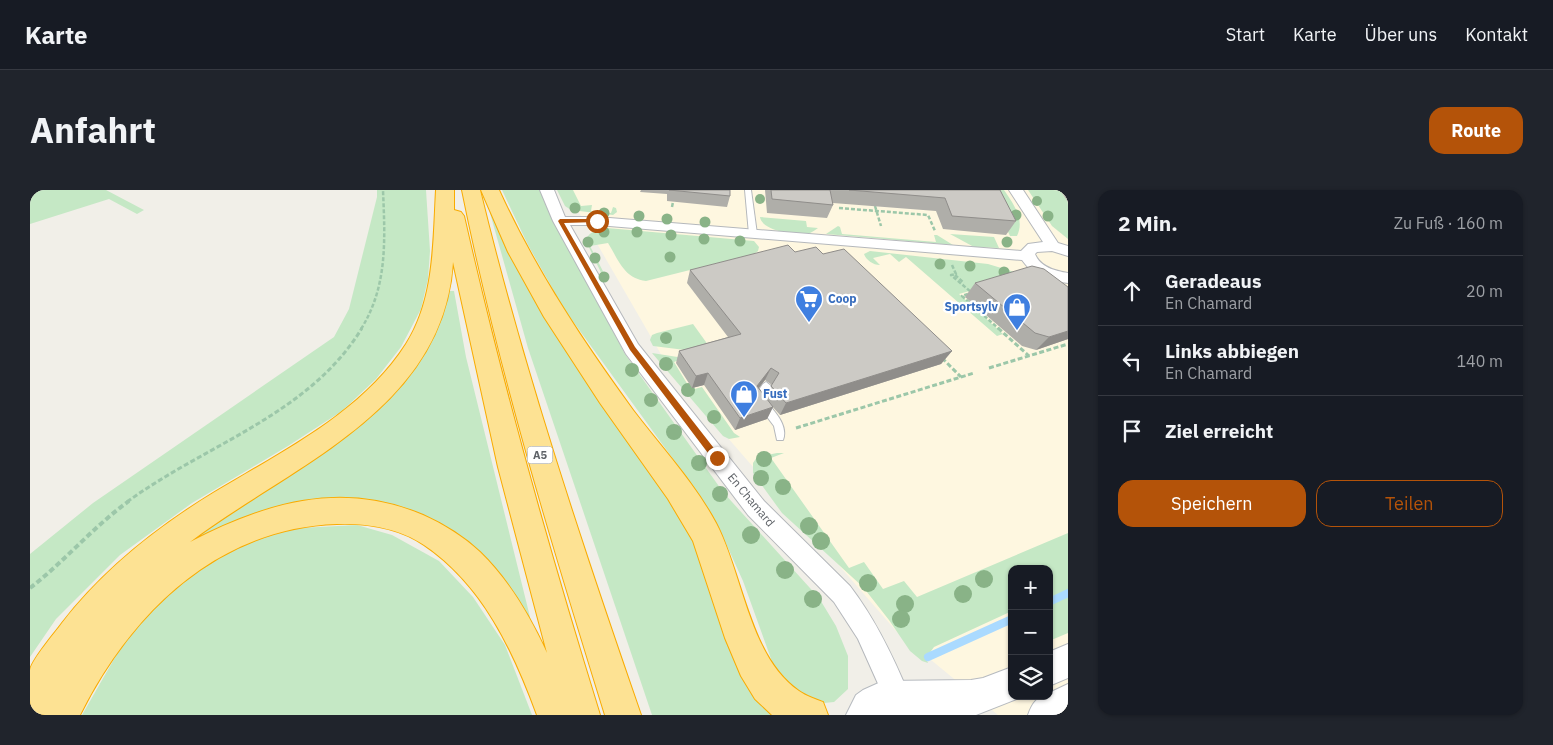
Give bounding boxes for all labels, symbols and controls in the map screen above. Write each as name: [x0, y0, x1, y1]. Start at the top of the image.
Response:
text: Karte: [25, 19, 88, 51]
text: Start: [1226, 23, 1265, 46]
text: Karte: [1293, 23, 1337, 46]
text: Über uns: [1365, 23, 1437, 46]
text: Kontakt: [1465, 23, 1528, 46]
text: Anfahrt: [30, 107, 156, 153]
button: Route: [1429, 107, 1523, 154]
text: 2 Min.: [1118, 209, 1178, 237]
route start: [586, 210, 609, 233]
text: Zu Fuß · 160 m: [1394, 213, 1503, 233]
text: Geradeaus: [1165, 269, 1262, 293]
icon: ahead: [1118, 277, 1146, 305]
text: 20 m: [1466, 281, 1503, 301]
supermarket icon: Coop: [794, 284, 824, 323]
place label: Coop: [828, 291, 857, 306]
shop icon: Sportsylv: [1002, 292, 1032, 331]
text: En Chamard: [1165, 293, 1252, 313]
place label: Sportsylv: [945, 299, 999, 314]
text: Links abbiegen: [1165, 339, 1299, 363]
icon: left: [1118, 347, 1146, 375]
text: 140 m: [1456, 351, 1503, 371]
text: En Chamard: [1165, 363, 1252, 383]
shop icon: Fust: [729, 379, 759, 418]
place label: Fust: [763, 386, 788, 401]
icon: arrive: [1118, 417, 1146, 445]
text: Ziel erreicht: [1165, 419, 1273, 443]
road number: A5: [528, 446, 552, 464]
route end: [706, 447, 729, 470]
street label: En Chamard: [725, 470, 778, 530]
button: Speichern: [1118, 480, 1306, 527]
button: Teilen: [1316, 480, 1503, 527]
map controls: [1008, 565, 1053, 700]
button: +: [1008, 565, 1053, 610]
button: −: [1008, 610, 1053, 655]
button: layers: [1008, 655, 1053, 700]

